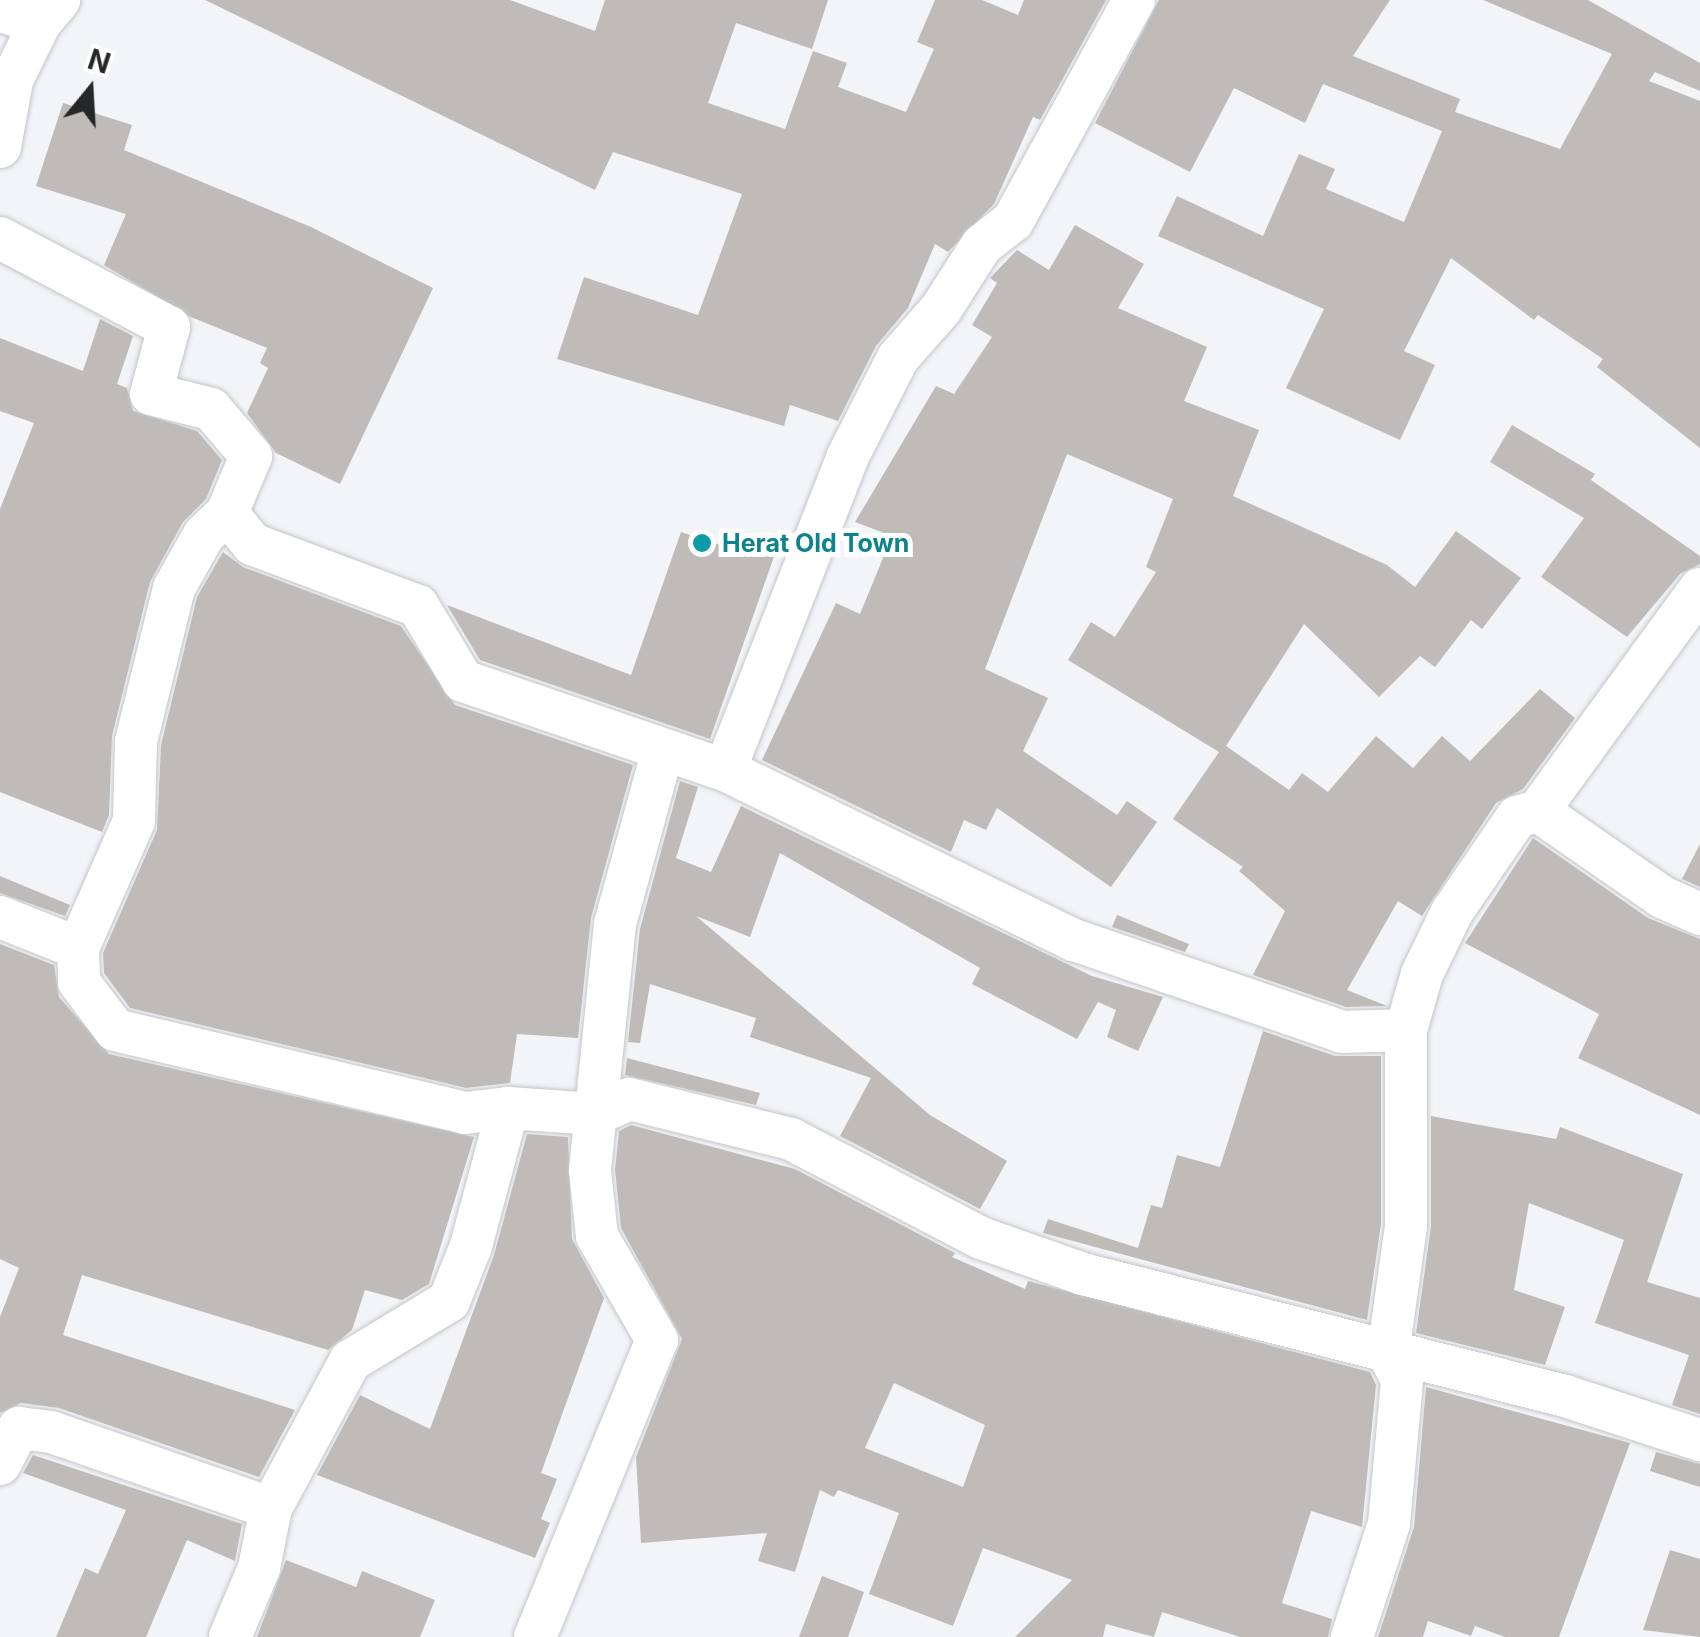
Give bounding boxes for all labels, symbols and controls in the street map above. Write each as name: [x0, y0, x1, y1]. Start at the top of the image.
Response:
north arrow: [40, 40, 140, 140]
text: N: [84, 42, 115, 81]
place label: Herat Old Town: [722, 528, 909, 558]
marker: Herat Old Town: [691, 532, 713, 554]

